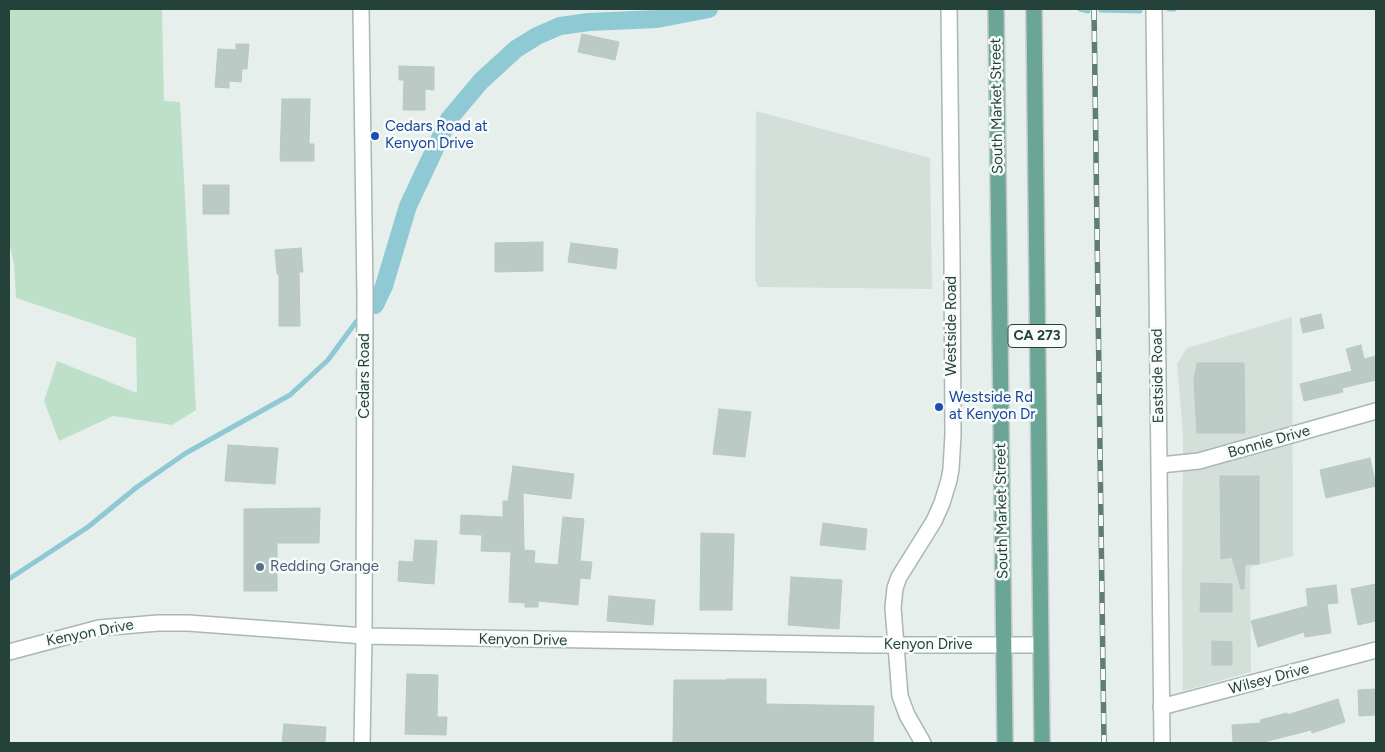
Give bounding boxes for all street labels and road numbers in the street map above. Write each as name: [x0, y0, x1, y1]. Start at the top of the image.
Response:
street label: South Market Street: [987, 38, 1007, 174]
street label: Westside Road: [943, 276, 961, 376]
road number: CA 273: [1008, 324, 1066, 348]
street label: Eastside Road: [1148, 328, 1168, 424]
street label: Cedars Road: [356, 333, 374, 419]
street label: Bonnie Drive: [1226, 422, 1312, 462]
street label: South Market Street: [992, 443, 1012, 579]
street label: Kenyon Drive: [45, 616, 135, 650]
street label: Kenyon Drive: [479, 630, 567, 650]
street label: Kenyon Drive: [884, 636, 972, 654]
street label: Wilsey Drive: [1227, 660, 1311, 698]

